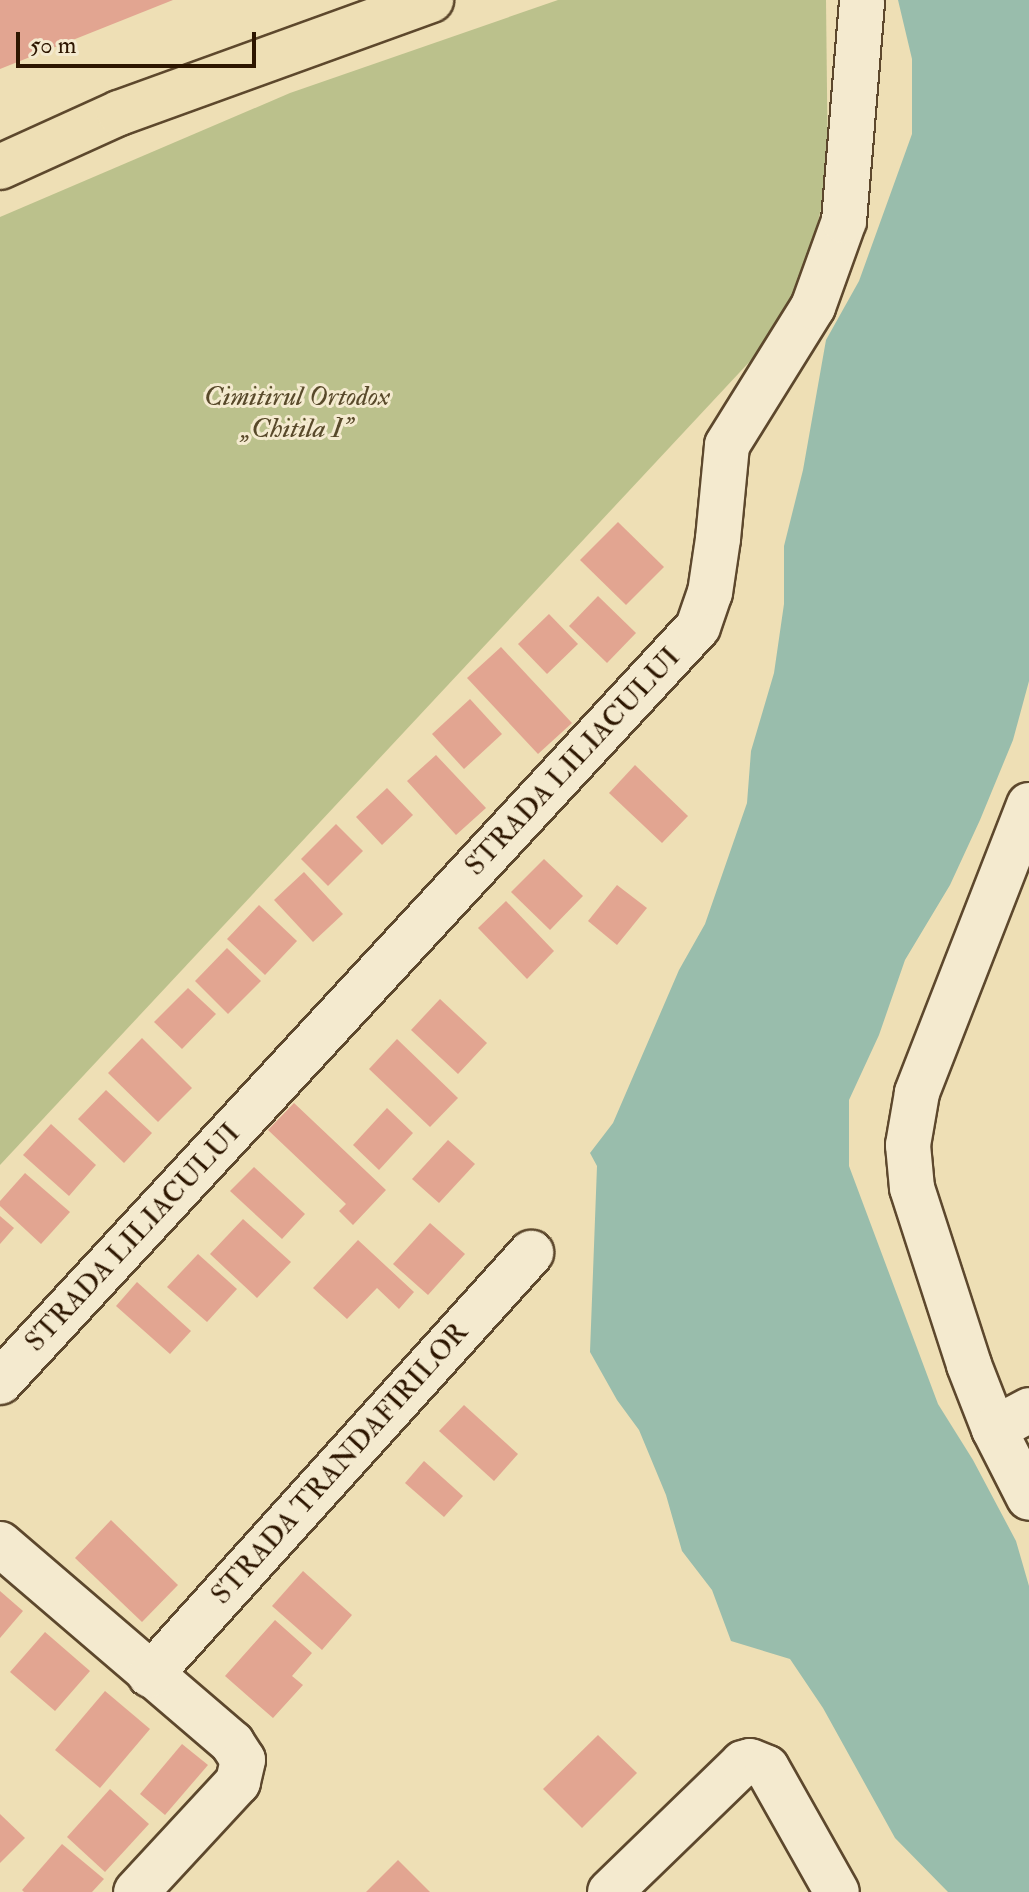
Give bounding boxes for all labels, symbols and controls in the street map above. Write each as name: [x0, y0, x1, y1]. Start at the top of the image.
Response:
scale bar: [20, 16, 260, 66]
text: 50 m: [30, 30, 76, 61]
park label: Cimitirul Ortodox „Chitila I”: [204, 380, 390, 446]
street label: STRADA LILIACULUI: [459, 641, 687, 883]
street label: STRADA LILIACULUI: [19, 1117, 247, 1359]
street label: STRADA TRANDAFIRILOR: [205, 1316, 475, 1612]

